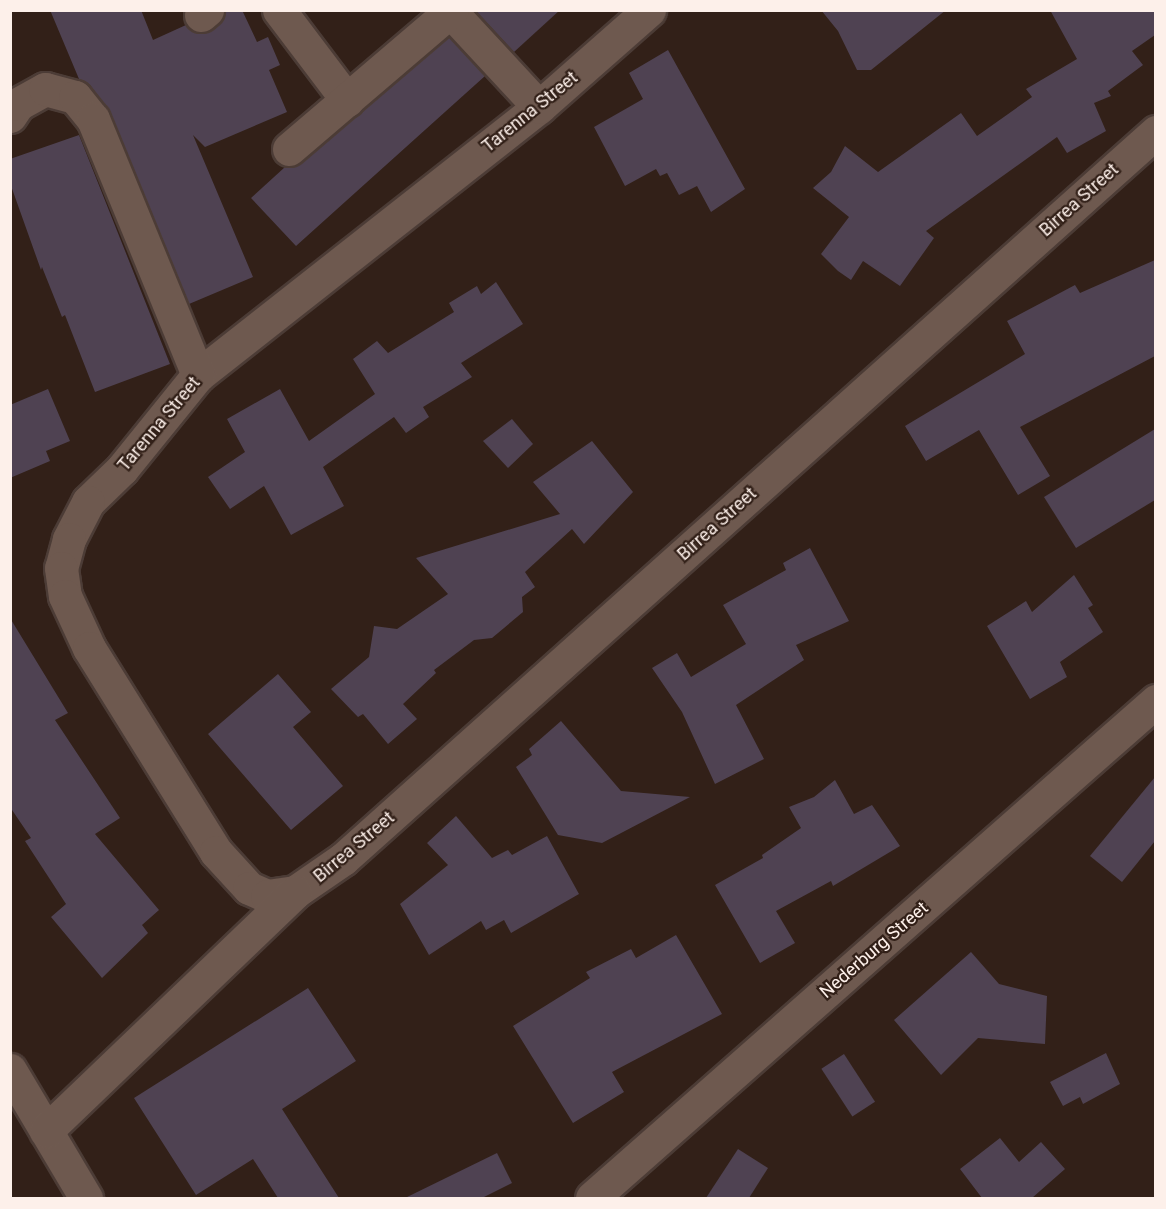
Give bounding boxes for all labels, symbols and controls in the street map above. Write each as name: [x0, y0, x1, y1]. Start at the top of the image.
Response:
street label: Tarenna Street: [478, 67, 582, 157]
street label: Birrea Street: [1035, 159, 1123, 241]
street label: Tarenna Street: [113, 372, 205, 476]
street label: Birrea Street: [673, 483, 761, 565]
street label: Birrea Street: [309, 807, 399, 887]
street label: Nederburg Street: [816, 897, 932, 1003]

